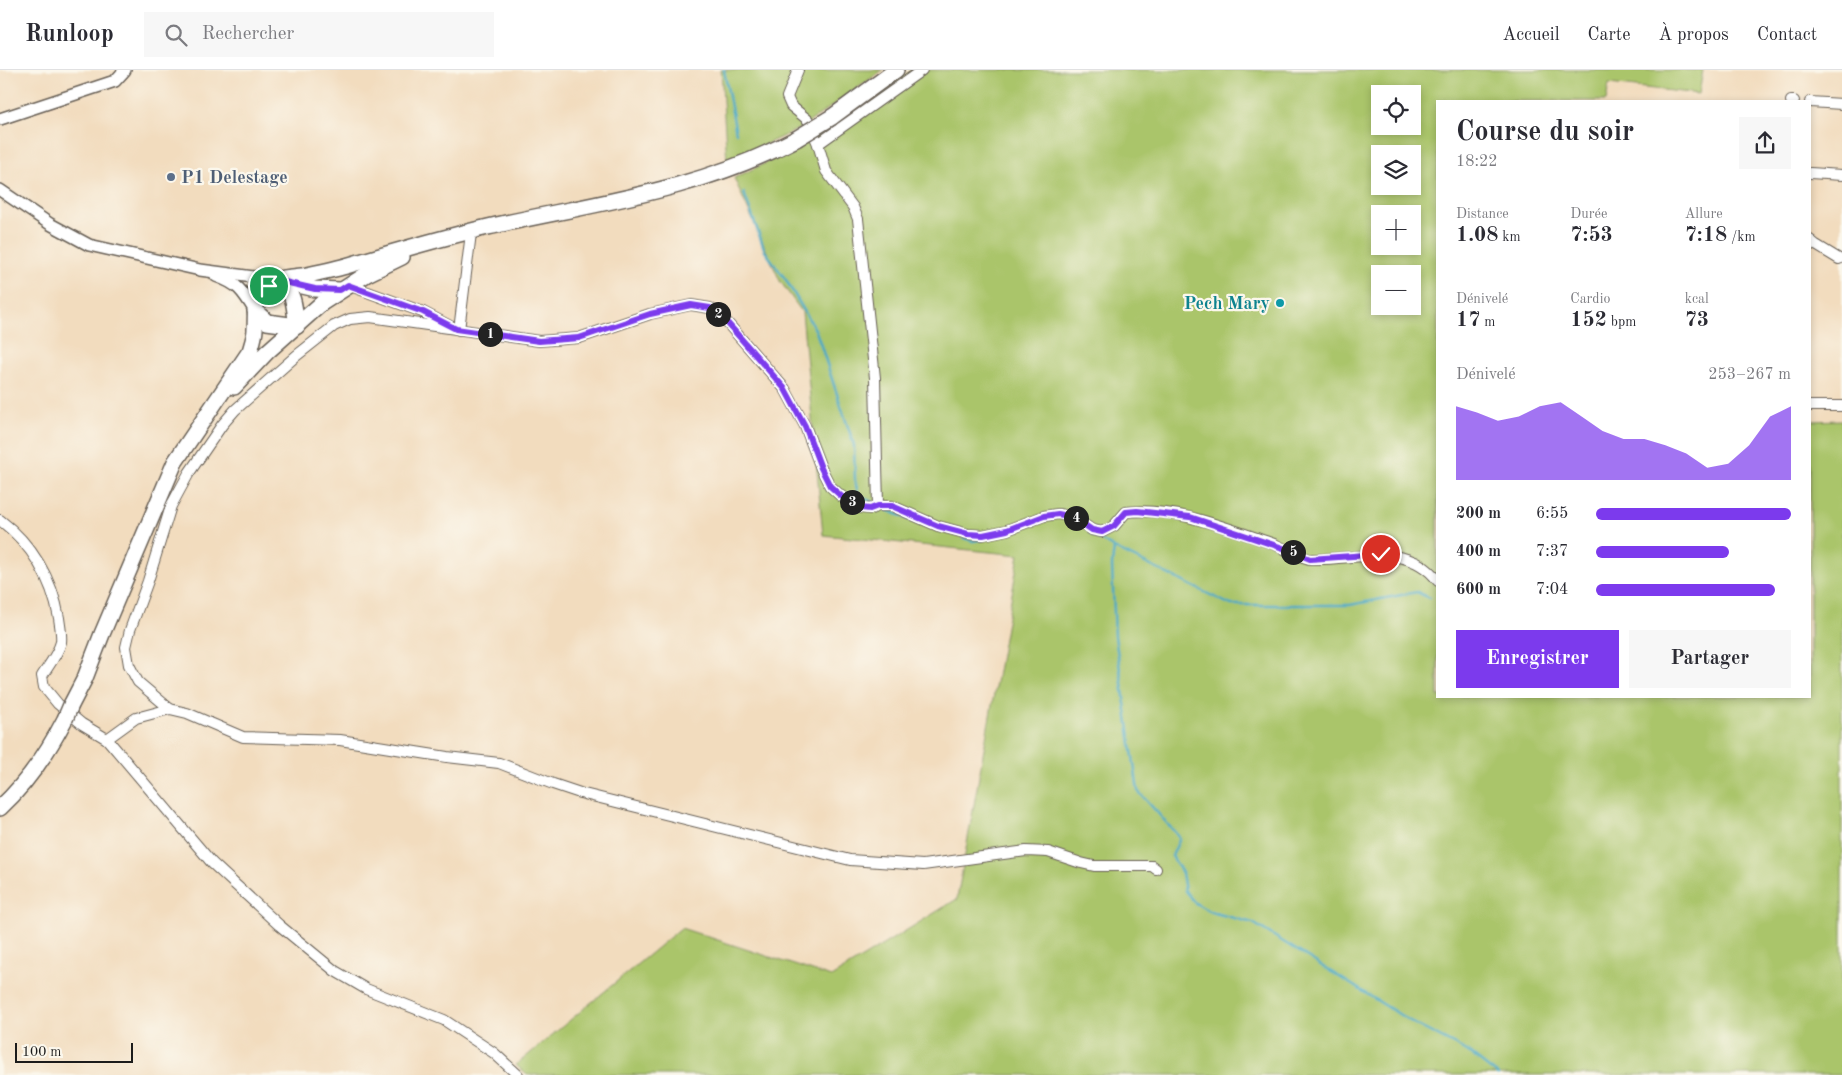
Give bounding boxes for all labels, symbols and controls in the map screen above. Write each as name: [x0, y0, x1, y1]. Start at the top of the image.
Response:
search box: [144, 12, 494, 57]
icon: search: [162, 21, 190, 49]
text: Runloop: [25, 23, 114, 47]
text: Rechercher: [202, 25, 294, 44]
text: Accueil: [1502, 26, 1560, 44]
text: Carte: [1588, 26, 1630, 44]
text: À propos: [1658, 26, 1729, 44]
text: Contact: [1757, 26, 1817, 44]
map controls: [1371, 85, 1421, 315]
button: locate: [1371, 85, 1421, 135]
button: share: [1739, 117, 1791, 169]
text: Course du soir: [1456, 119, 1634, 147]
button: layers: [1371, 145, 1421, 195]
text: 18:22: [1456, 154, 1498, 170]
place label: P1 Delestage: [181, 169, 288, 187]
marker: P1 Delestage: [165, 171, 177, 183]
button: +: [1371, 205, 1421, 255]
text: Distance: [1456, 207, 1509, 221]
text: Durée: [1570, 207, 1607, 221]
text: Allure: [1685, 207, 1723, 221]
text: 1.08: [1456, 225, 1498, 246]
text: 7:53: [1570, 225, 1613, 246]
text: 7:18: [1685, 225, 1727, 246]
text: km: [1498, 230, 1521, 244]
text: /km: [1727, 230, 1756, 244]
pin: [248, 265, 290, 307]
button: −: [1371, 265, 1421, 315]
icon: arrive: [255, 272, 283, 300]
text: Dénivelé: [1456, 292, 1508, 306]
text: Cardio: [1570, 292, 1610, 306]
text: kcal: [1685, 292, 1709, 306]
place label: Pech Mary: [1184, 295, 1270, 313]
marker: Pech Mary: [1274, 297, 1286, 309]
pin: 2: [706, 302, 730, 326]
text: 2: [714, 307, 723, 321]
text: 17: [1456, 310, 1480, 331]
text: 152: [1570, 310, 1607, 331]
text: 73: [1685, 310, 1709, 331]
text: m: [1480, 315, 1495, 329]
text: bpm: [1607, 315, 1636, 329]
pin: 1: [478, 322, 502, 346]
text: 1: [486, 327, 495, 341]
text: Dénivelé: [1456, 367, 1516, 383]
text: 253–267 m: [1708, 367, 1791, 383]
pin: 3: [840, 490, 864, 514]
text: 3: [848, 495, 857, 509]
pin: 4: [1064, 506, 1088, 530]
text: 200 m: [1456, 506, 1501, 522]
text: 6:55: [1536, 506, 1568, 522]
text: 4: [1072, 511, 1081, 525]
pin: [1360, 533, 1402, 575]
pin: 5: [1280, 540, 1306, 564]
icon: check: [1367, 540, 1395, 568]
text: 400 m: [1456, 544, 1501, 560]
text: 7:37: [1536, 544, 1568, 560]
text: 5: [1289, 545, 1298, 559]
text: 600 m: [1456, 582, 1501, 598]
text: 7:04: [1536, 582, 1568, 598]
button: Enregistrer: [1456, 630, 1619, 688]
button: Partager: [1629, 630, 1791, 688]
scale bar: [15, 1040, 132, 1063]
text: 100 m: [22, 1045, 61, 1059]

